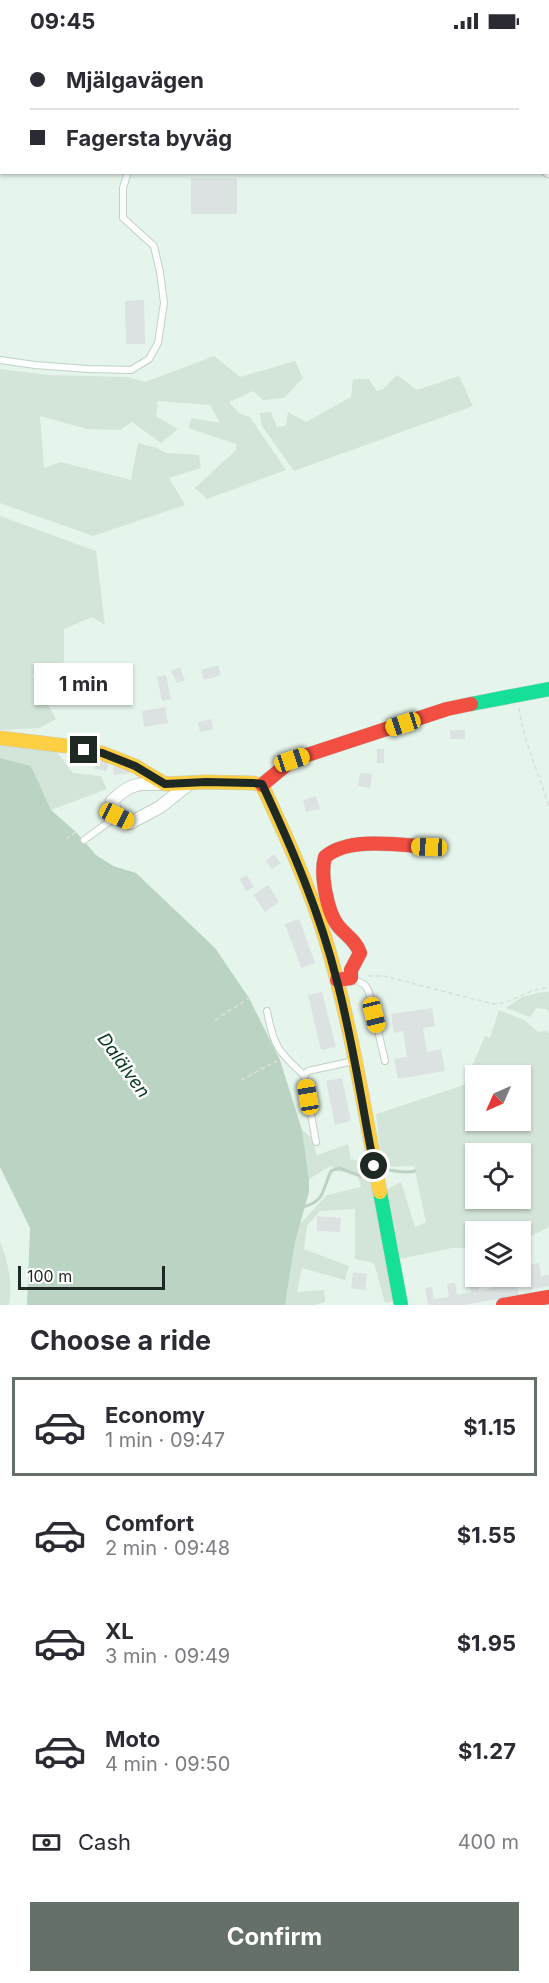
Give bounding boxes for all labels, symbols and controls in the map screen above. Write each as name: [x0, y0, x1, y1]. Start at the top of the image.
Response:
text: 09:45: [30, 8, 95, 34]
text: Mjälgavägen: [66, 67, 204, 93]
text: Fagersta byväg: [66, 125, 232, 151]
callout: 1 min: [34, 663, 134, 705]
text: 1 min: [59, 672, 108, 696]
car: [383, 710, 423, 738]
route end: [70, 736, 97, 763]
car: [272, 746, 312, 774]
car: [97, 800, 137, 832]
car: [411, 837, 447, 857]
car: [361, 995, 387, 1035]
water label: Dalälven: [94, 1029, 154, 1101]
north arrow: [465, 1065, 531, 1131]
map controls: [465, 1065, 531, 1287]
car: [296, 1078, 320, 1116]
button: locate: [465, 1143, 531, 1209]
route start: [360, 1152, 387, 1179]
button: layers: [465, 1221, 531, 1287]
scale bar: [18, 1263, 165, 1290]
text: 100 m: [27, 1266, 72, 1286]
text: Choose a ride: [30, 1324, 211, 1357]
icon: car: [33, 1400, 87, 1454]
text: Economy: [105, 1402, 205, 1428]
text: $1.15: [463, 1414, 516, 1440]
text: 1 min · 09:47: [105, 1428, 225, 1452]
icon: car: [33, 1508, 87, 1562]
text: Comfort: [105, 1510, 194, 1536]
text: $1.55: [457, 1522, 516, 1548]
text: 2 min · 09:48: [105, 1536, 230, 1560]
icon: car: [33, 1616, 87, 1670]
text: XL: [105, 1618, 134, 1644]
text: $1.95: [457, 1630, 516, 1656]
text: 3 min · 09:49: [105, 1644, 230, 1668]
icon: car: [33, 1724, 87, 1778]
text: Moto: [105, 1726, 160, 1752]
text: $1.27: [458, 1738, 516, 1764]
text: 4 min · 09:50: [105, 1752, 230, 1776]
icon: cash: [30, 1826, 63, 1859]
text: Cash: [78, 1829, 131, 1855]
text: 400 m: [458, 1830, 519, 1854]
button: Confirm: [30, 1902, 519, 1971]

